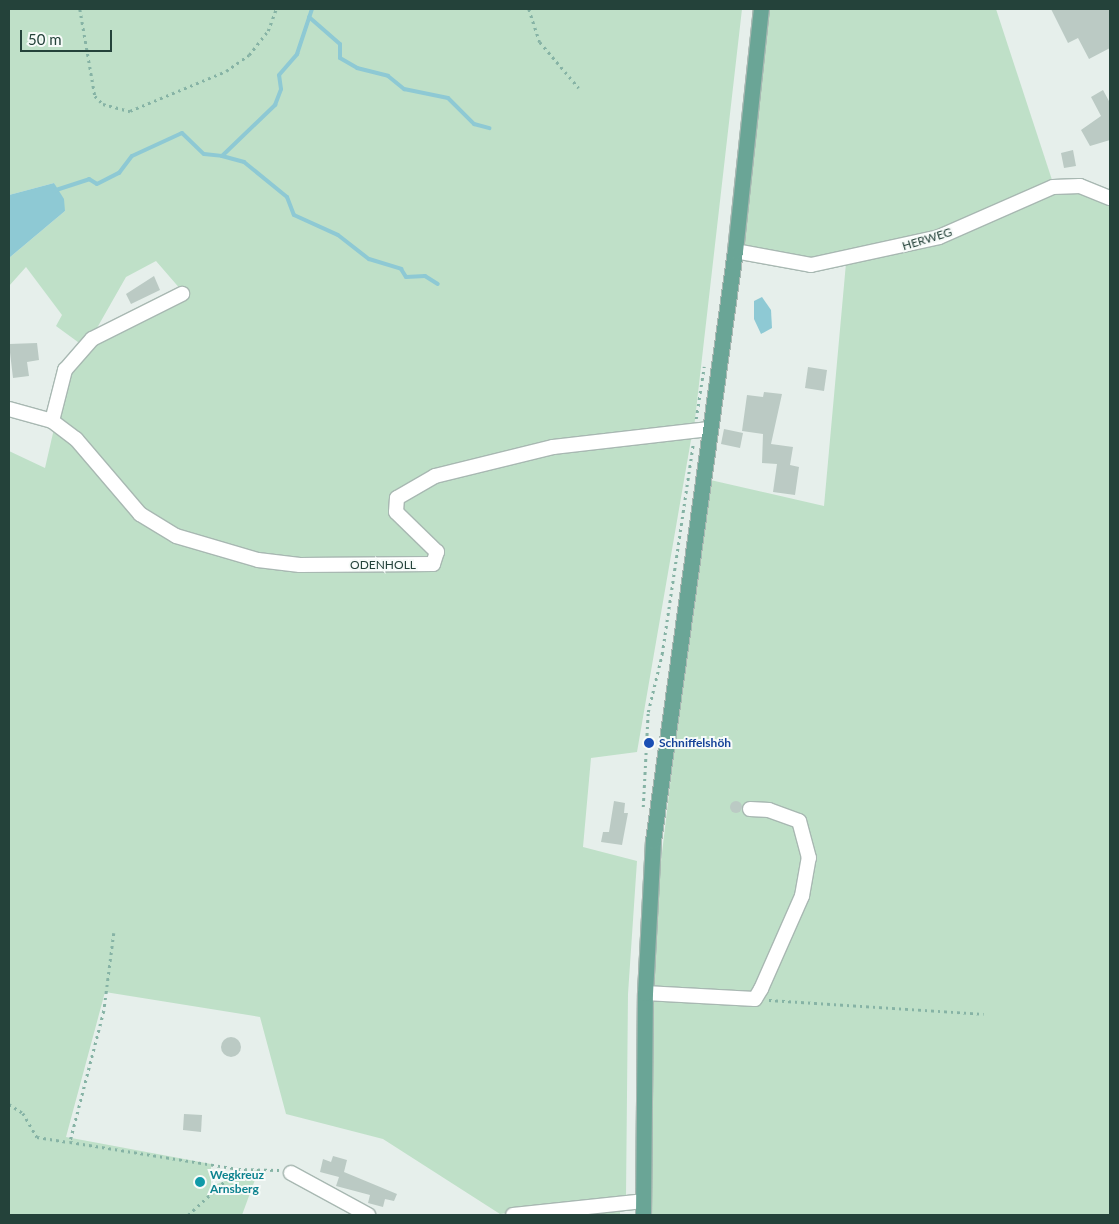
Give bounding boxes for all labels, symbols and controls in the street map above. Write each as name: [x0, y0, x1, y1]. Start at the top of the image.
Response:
scale bar: [22, 20, 115, 52]
text: 50 m: [28, 30, 62, 48]
street label: HERWEG: [900, 225, 954, 253]
street label: ODENHOLL: [350, 558, 416, 572]
place label: Schniffelshöh: [659, 736, 731, 750]
marker: Schniffelshöh: [643, 737, 655, 749]
place label: Wegkreuz Arnsberg: [210, 1168, 264, 1196]
marker: Wegkreuz Arnsberg: [194, 1176, 206, 1188]

